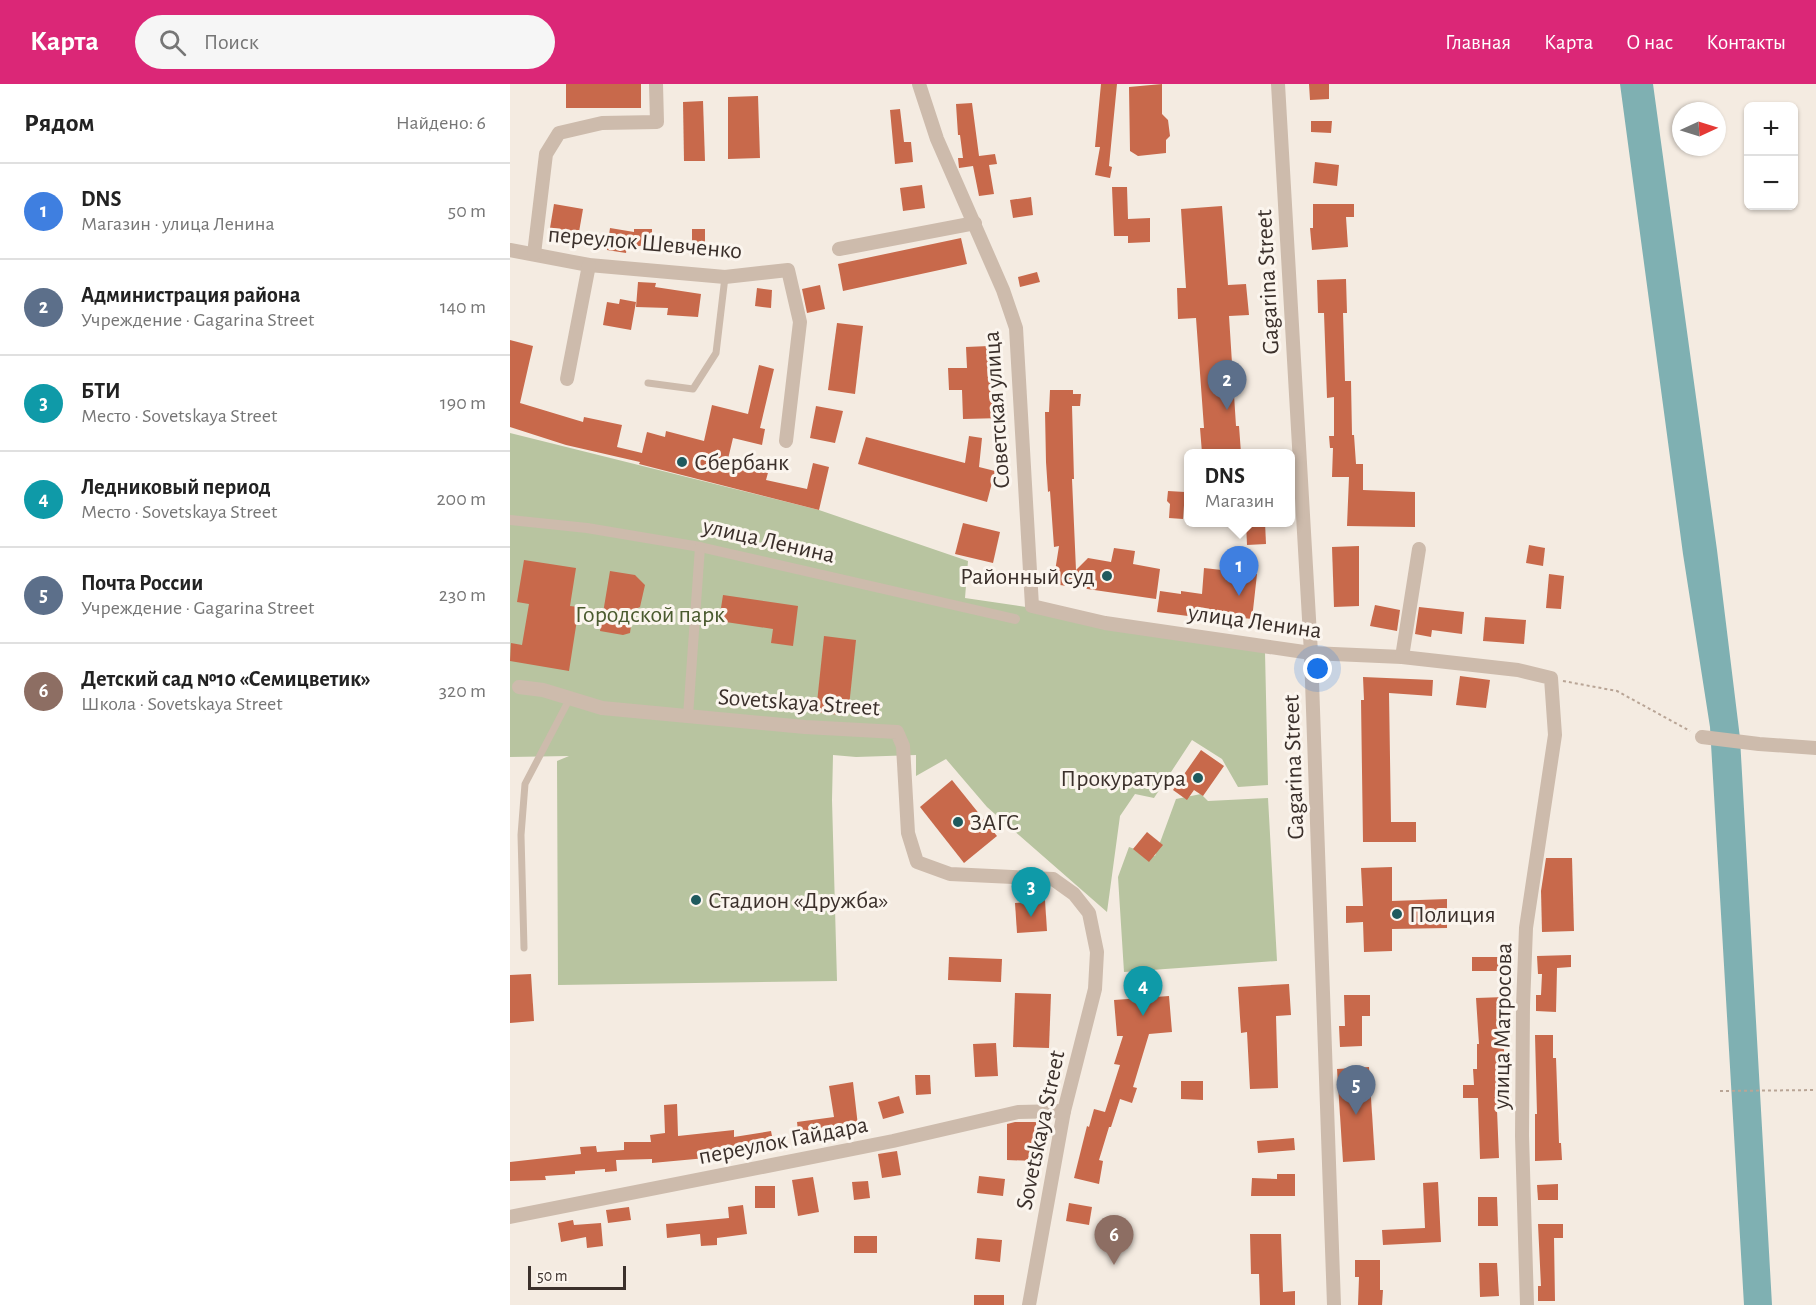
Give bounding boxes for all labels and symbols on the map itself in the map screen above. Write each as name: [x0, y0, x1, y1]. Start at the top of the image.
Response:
north arrow: [1672, 102, 1726, 156]
street label: Gagarina Street: [1252, 209, 1284, 355]
street label: переулок Шевченко: [547, 223, 743, 263]
street label: Советская улица: [980, 330, 1014, 490]
pin: 2: [1208, 360, 1246, 410]
place label: Сбербанк: [694, 451, 789, 475]
marker: Сбербанк: [675, 455, 689, 469]
street label: улица Ленина: [699, 514, 837, 568]
pin: 1: [1220, 546, 1258, 596]
place label: Районный суд: [960, 565, 1095, 589]
marker: Районный суд: [1100, 569, 1114, 583]
street label: улица Ленина: [1185, 601, 1323, 643]
park label: Городской парк: [575, 603, 725, 627]
your location: [1303, 654, 1332, 683]
street label: Sovetskaya Street: [717, 685, 881, 721]
street label: Gagarina Street: [1279, 694, 1309, 840]
place label: Прокуратура: [1060, 767, 1186, 791]
marker: Прокуратура: [1191, 771, 1205, 785]
place label: ЗАГС: [970, 811, 1019, 835]
marker: ЗАГС: [951, 815, 965, 829]
pin: 3: [1012, 868, 1050, 917]
place label: Стадион «Дружба»: [708, 889, 889, 913]
marker: Стадион «Дружба»: [689, 893, 703, 907]
place label: Полиция: [1409, 903, 1496, 927]
marker: Полиция: [1390, 907, 1404, 921]
street label: улица Матросова: [1490, 942, 1516, 1111]
pin: 4: [1124, 966, 1162, 1016]
street label: Sovetskaya Street: [1012, 1048, 1070, 1212]
pin: 5: [1336, 1066, 1376, 1115]
street label: переулок Гайдара: [696, 1113, 870, 1169]
pin: 6: [1094, 1216, 1134, 1265]
scale bar: [528, 1263, 626, 1290]

